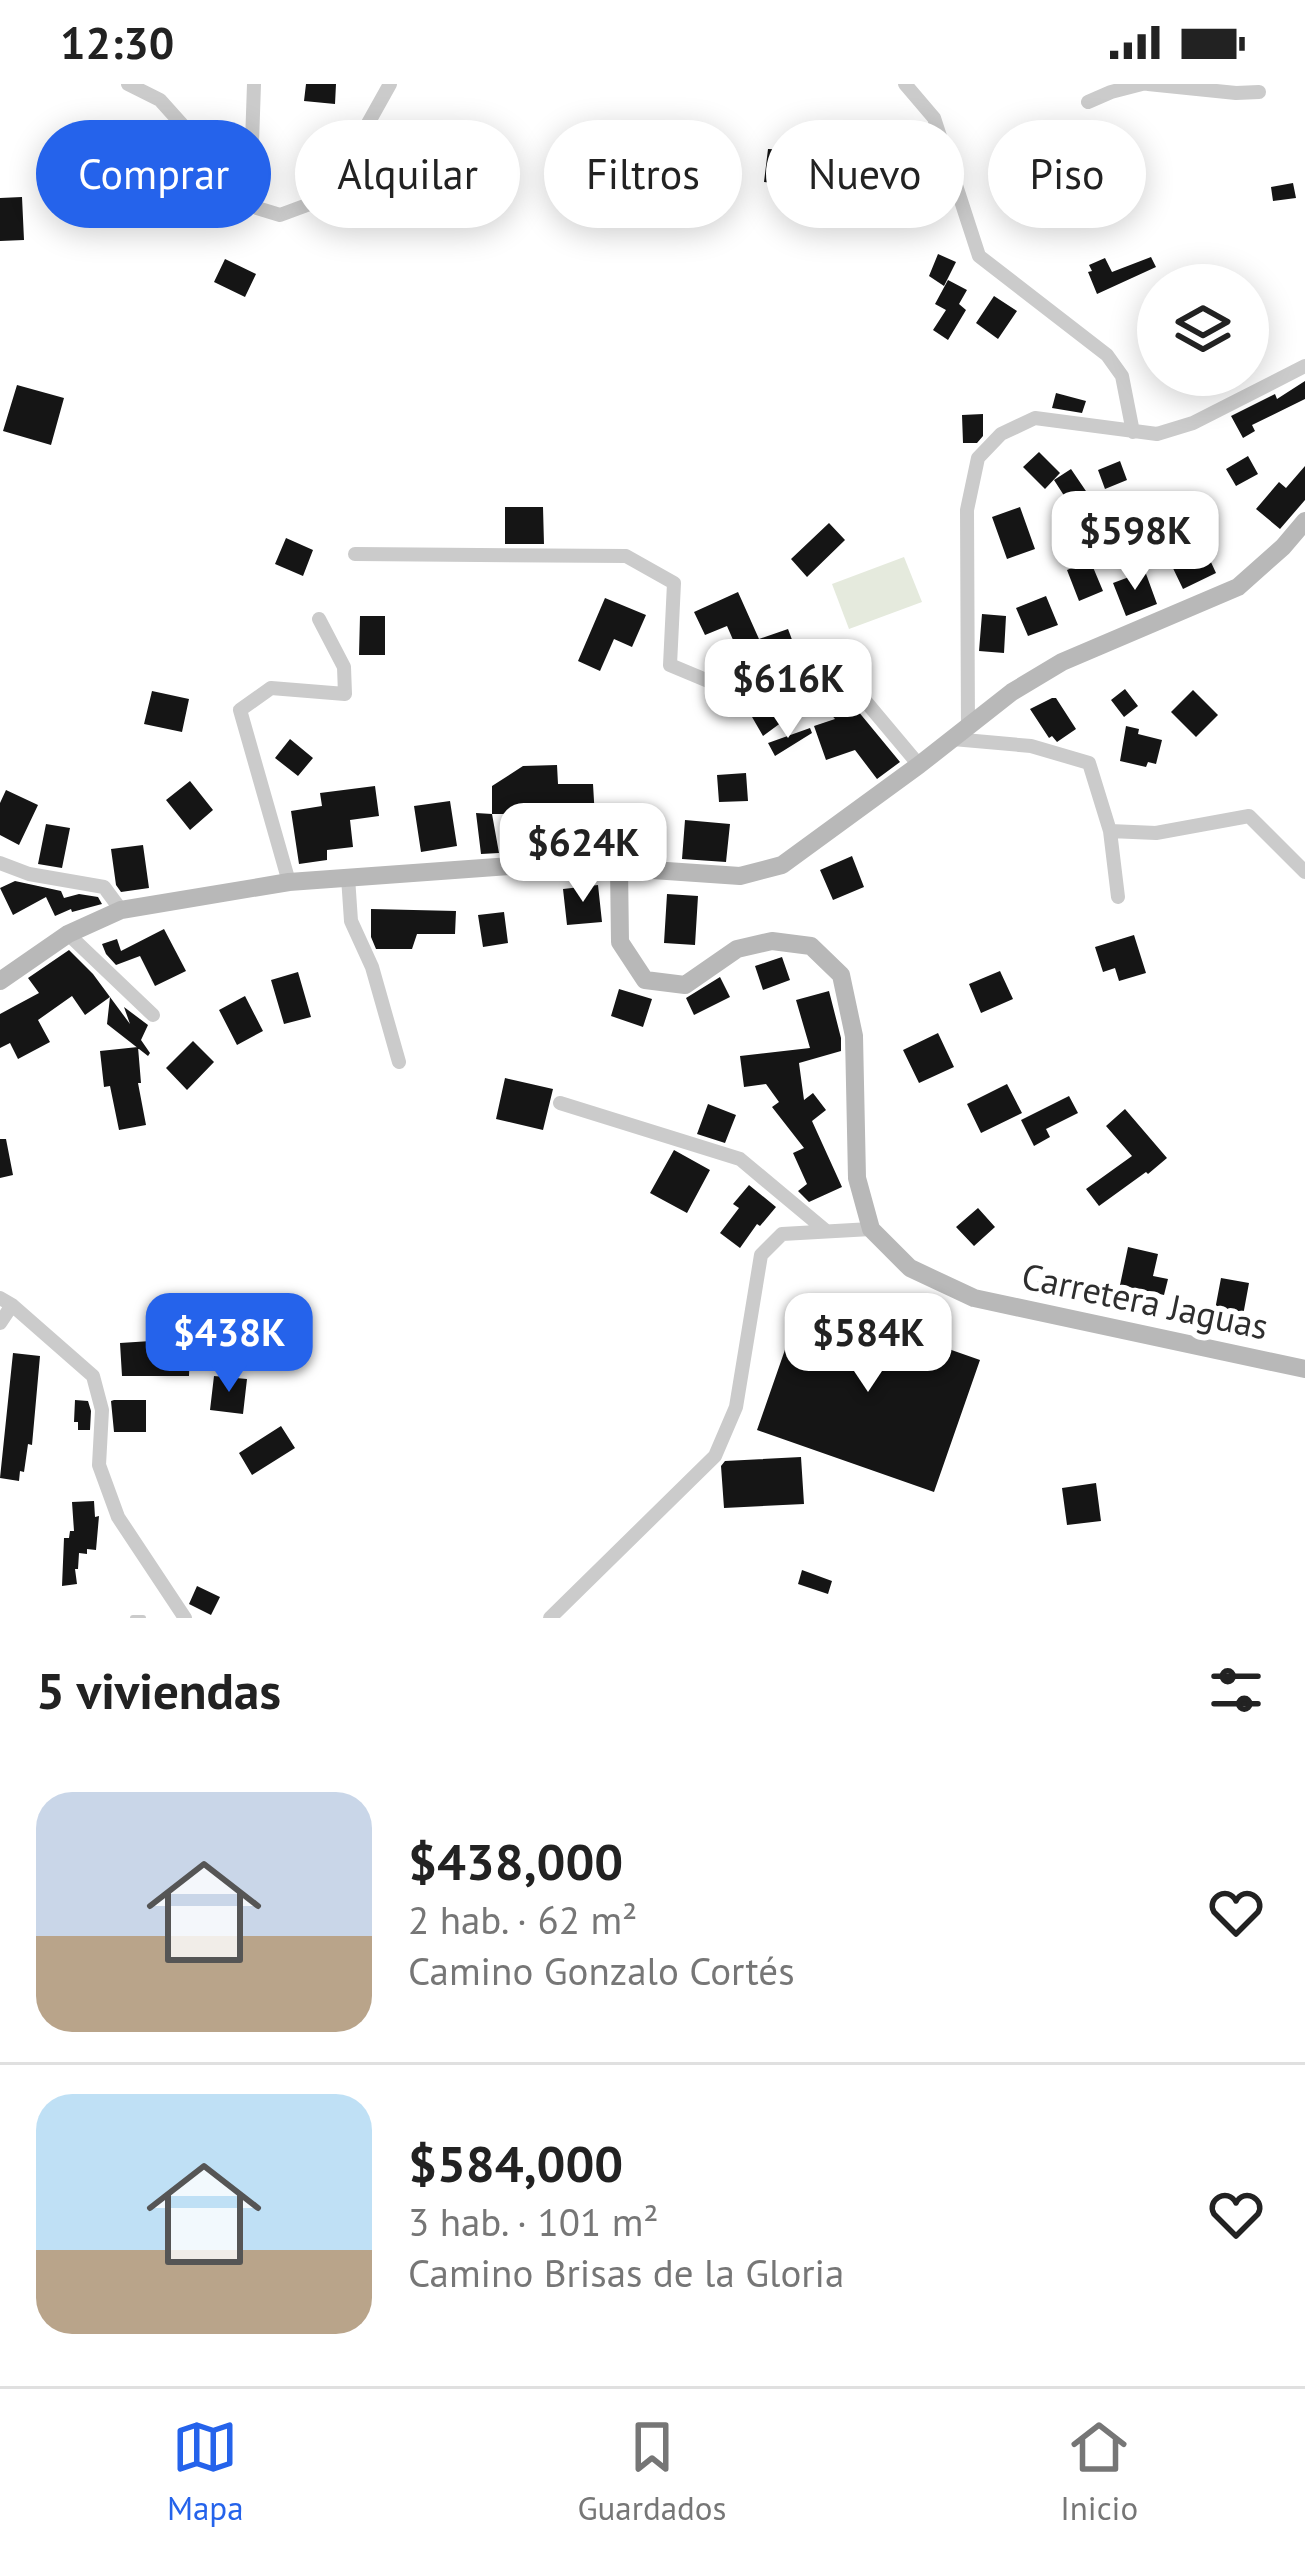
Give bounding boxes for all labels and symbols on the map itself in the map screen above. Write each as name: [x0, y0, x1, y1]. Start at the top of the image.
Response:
pin: $598K: [1051, 491, 1219, 593]
pin: $616K: [704, 639, 872, 741]
pin: $624K: [499, 803, 667, 905]
street label: Carretera Jaguas: [1018, 1251, 1272, 1350]
pin: $438K: [145, 1293, 313, 1395]
pin: $584K: [784, 1293, 952, 1395]

